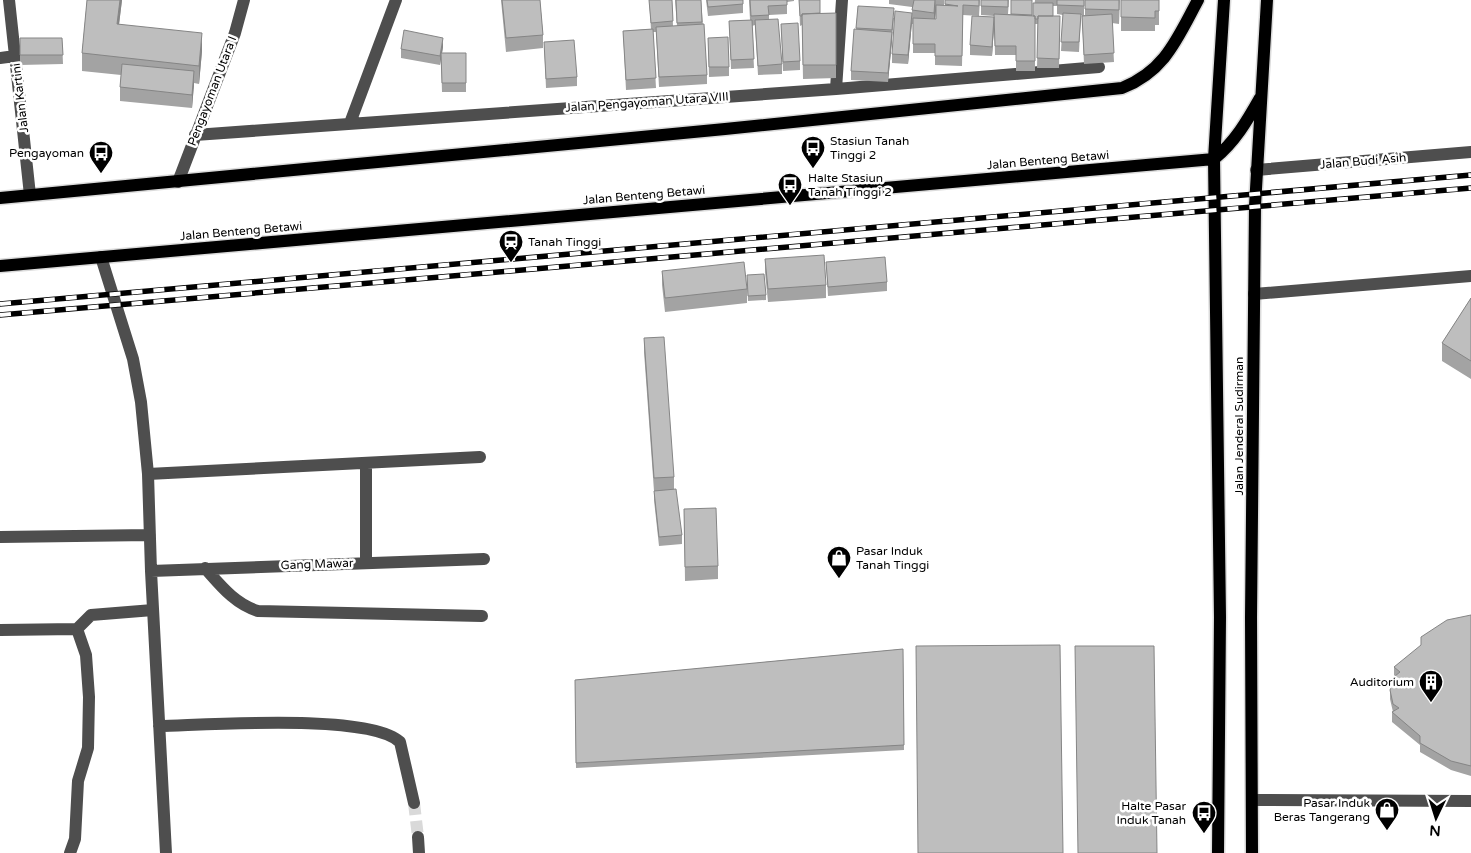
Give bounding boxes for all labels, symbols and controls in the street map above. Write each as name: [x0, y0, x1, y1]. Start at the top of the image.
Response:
street label: Pengayoman Utara I: [185, 34, 239, 148]
street label: Jalan Kartini: [9, 63, 31, 133]
street label: Jalan Pengayoman Utara VIII: [565, 89, 729, 115]
place label: Stasiun Tanah Tinggi 2: [830, 134, 909, 162]
bus stop icon: Stasiun Tanah Tinggi 2: [800, 135, 826, 169]
bus stop icon: Pengayoman: [88, 140, 114, 174]
place label: Pengayoman: [9, 146, 84, 160]
street label: Jalan Benteng Betawi: [986, 148, 1110, 172]
street label: Jalan Budi Asih: [1319, 150, 1407, 172]
place label: Halte Stasiun Tanah Tinggi 2: [808, 171, 892, 199]
bus stop icon: Halte Stasiun Tanah Tinggi 2: [777, 172, 803, 206]
street label: Jalan Benteng Betawi: [582, 183, 706, 207]
street label: Jalan Benteng Betawi: [179, 219, 303, 243]
station icon: Tanah Tinggi: [498, 229, 524, 263]
place label: Tanah Tinggi: [528, 235, 601, 249]
street label: Jalan Jenderal Sudirman: [1232, 357, 1246, 495]
place label: Pasar Induk Tanah Tinggi: [856, 544, 929, 572]
shop icon: Pasar Induk Tanah Tinggi: [826, 545, 852, 579]
street label: Gang Mawar: [280, 556, 354, 572]
building icon: Auditorium: [1418, 669, 1444, 703]
place label: Auditorium: [1350, 675, 1414, 689]
north arrow: [1411, 793, 1461, 843]
place label: Pasar Induk Beras Tangerang: [1274, 796, 1370, 824]
shop icon: Pasar Induk Beras Tangerang: [1374, 797, 1400, 831]
place label: Halte Pasar Induk Tanah: [1116, 799, 1186, 827]
bus stop icon: Halte Pasar Induk Tanah: [1191, 800, 1217, 834]
text: N: [1429, 822, 1441, 839]

